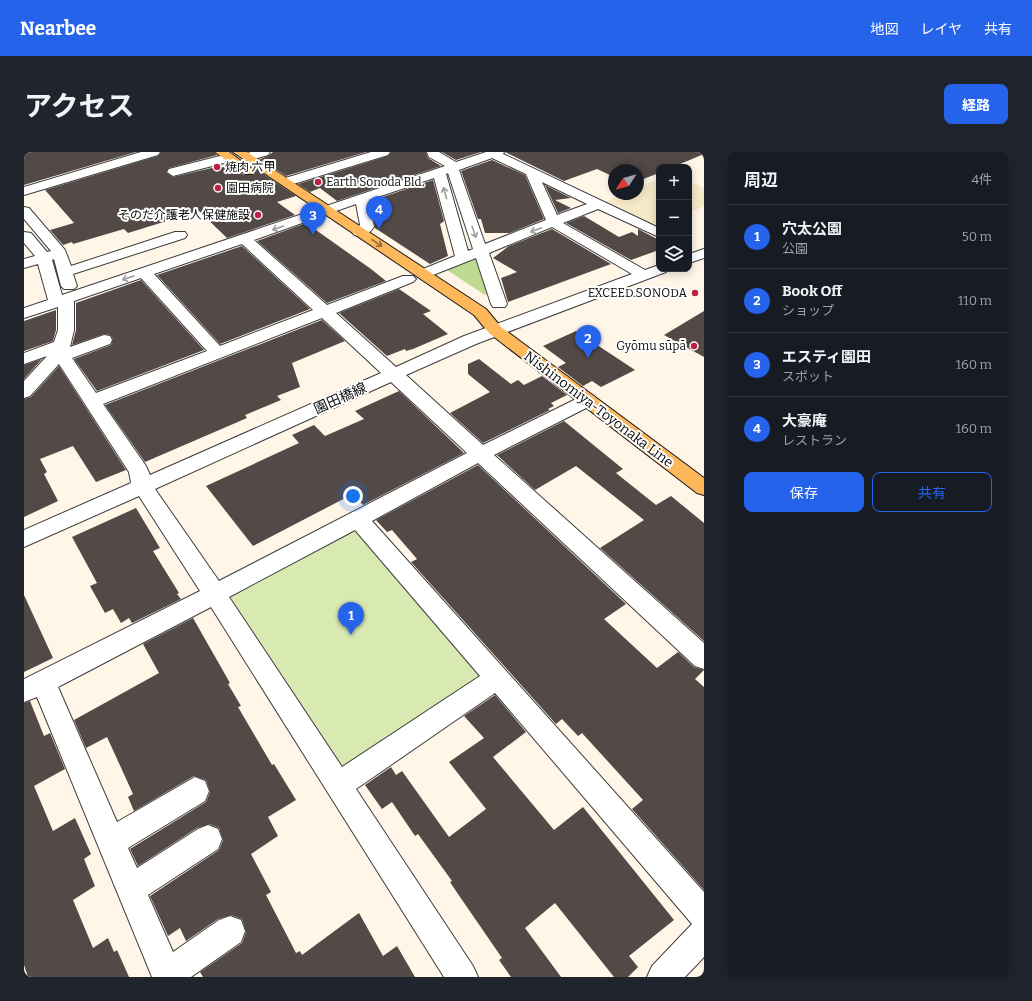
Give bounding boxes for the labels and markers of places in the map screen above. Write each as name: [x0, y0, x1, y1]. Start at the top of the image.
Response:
place label: 焼肉 六甲: [225, 160, 275, 174]
marker: 焼肉 六甲: [212, 162, 222, 172]
place label: Earth Sonoda Bld.: [326, 175, 424, 189]
marker: Earth Sonoda Bld.: [313, 177, 323, 187]
place label: 園田病院: [226, 181, 274, 195]
marker: 園田病院: [213, 183, 223, 193]
pin: 4: [366, 196, 392, 229]
pin: 3: [300, 202, 326, 235]
place label: そのだ介護老人保健施設: [118, 208, 250, 222]
marker: そのだ介護老人保健施設: [253, 210, 263, 220]
place label: EXCEED.SONODA: [588, 286, 687, 300]
marker: EXCEED.SONODA: [690, 288, 700, 298]
pin: 2: [575, 325, 601, 358]
place label: Gyōmu sūpā: [616, 339, 686, 353]
marker: Gyōmu sūpā: [689, 341, 699, 351]
pin: 1: [338, 602, 364, 635]

